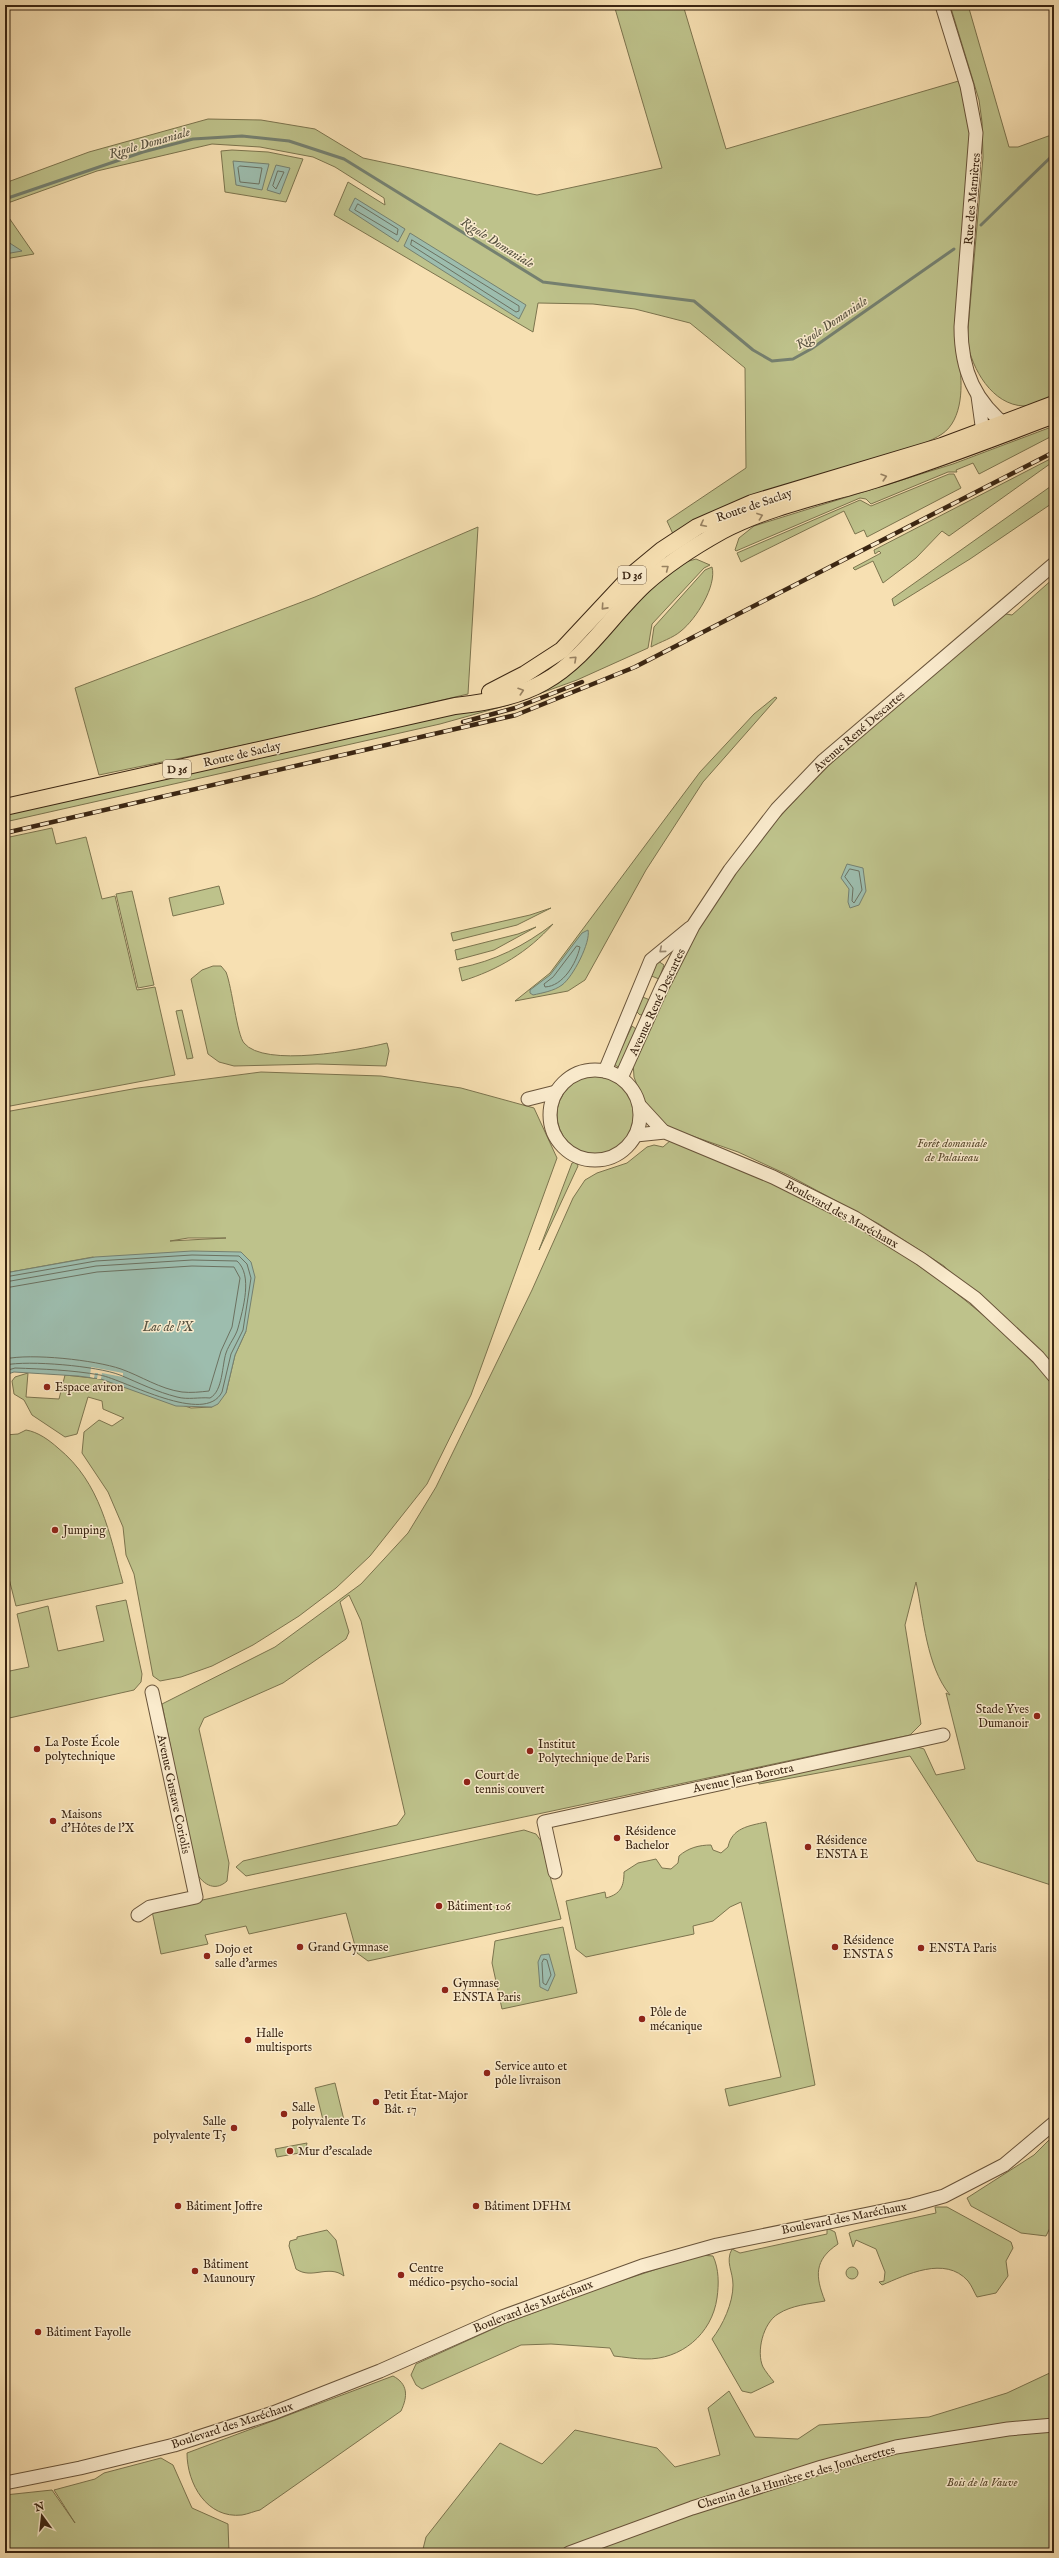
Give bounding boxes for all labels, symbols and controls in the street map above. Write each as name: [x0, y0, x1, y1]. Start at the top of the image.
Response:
water label: Rigole Domaniale: [107, 124, 193, 164]
street label: Rue des Marnières: [961, 152, 984, 246]
water label: Rigole Domaniale: [457, 214, 538, 274]
water label: Rigole Domaniale: [792, 292, 872, 354]
one-way arrow: [880, 473, 887, 482]
street label: Route de Saclay: [714, 485, 794, 525]
one-way arrow: [756, 512, 763, 520]
one-way arrow: [700, 519, 707, 527]
one-way arrow: [662, 565, 669, 572]
road number: D 36: [618, 566, 646, 584]
one-way arrow: [601, 602, 608, 609]
one-way arrow: [569, 656, 577, 664]
one-way arrow: [517, 687, 524, 696]
street label: Avenue René Descartes: [810, 688, 908, 776]
street label: Route de Saclay: [202, 738, 282, 771]
road number: D 36: [163, 760, 191, 778]
one-way arrow: [660, 945, 667, 952]
street label: Avenue René Descartes: [626, 946, 689, 1059]
park label: Forêt domaniale de Palaiseau: [917, 1136, 987, 1165]
street label: Boulevard des Maréchaux: [783, 1177, 901, 1252]
water label: Lac de l'X: [142, 1319, 195, 1336]
place label: Espace aviron: [55, 1380, 124, 1396]
marker: Espace aviron: [42, 1382, 52, 1392]
place label: Jumping: [61, 1523, 106, 1539]
marker: Jumping: [50, 1525, 60, 1535]
place label: Stade Yves Dumanoir: [976, 1702, 1030, 1731]
marker: Stade Yves Dumanoir: [1032, 1711, 1042, 1721]
street label: Avenue Gustave Coriolis: [153, 1732, 193, 1855]
place label: La Poste École polytechnique: [45, 1734, 120, 1765]
place label: Institut Polytechnique de Paris: [538, 1737, 650, 1767]
marker: La Poste École polytechnique: [32, 1744, 42, 1754]
marker: Institut Polytechnique de Paris: [525, 1746, 535, 1756]
street label: Avenue Jean Borotra: [690, 1760, 796, 1798]
place label: Court de tennis couvert: [475, 1768, 545, 1797]
marker: Court de tennis couvert: [462, 1777, 472, 1787]
place label: Maisons d'Hôtes de l'X: [61, 1807, 135, 1836]
marker: Maisons d'Hôtes de l'X: [48, 1816, 58, 1826]
place label: Résidence Bachelor: [625, 1824, 676, 1853]
marker: Résidence Bachelor: [612, 1833, 622, 1843]
place label: Résidence ENSTA E: [816, 1833, 868, 1862]
marker: Résidence ENSTA E: [803, 1842, 813, 1852]
place label: Bâtiment 106: [447, 1899, 512, 1914]
marker: Bâtiment 106: [434, 1901, 444, 1911]
place label: Résidence ENSTA S: [843, 1933, 894, 1962]
place label: Grand Gymnase: [308, 1940, 389, 1955]
place label: ENSTA Paris: [929, 1941, 997, 1956]
place label: Dojo et salle d'armes: [215, 1942, 277, 1971]
marker: Grand Gymnase: [295, 1942, 305, 1952]
marker: Résidence ENSTA S: [830, 1942, 840, 1952]
marker: ENSTA Paris: [916, 1943, 926, 1953]
marker: Dojo et salle d'armes: [202, 1951, 212, 1961]
place label: Gymnase ENSTA Paris: [453, 1976, 521, 2005]
marker: Gymnase ENSTA Paris: [440, 1985, 450, 1995]
place label: Pôle de mécanique: [650, 2005, 703, 2035]
marker: Pôle de mécanique: [637, 2014, 647, 2024]
place label: Halle multisports: [256, 2026, 312, 2056]
marker: Halle multisports: [243, 2035, 253, 2045]
place label: Service auto et pôle livraison: [495, 2059, 567, 2089]
marker: Service auto et pôle livraison: [482, 2068, 492, 2078]
place label: Petit État-Major Bât. 17: [384, 2087, 468, 2117]
marker: Petit État-Major Bât. 17: [371, 2097, 381, 2107]
place label: Salle polyvalente T6: [292, 2100, 367, 2130]
marker: Salle polyvalente T6: [279, 2109, 289, 2119]
place label: Salle polyvalente T5: [153, 2114, 227, 2144]
marker: Salle polyvalente T5: [229, 2123, 239, 2133]
place label: Mur d'escalade: [298, 2144, 373, 2159]
marker: Mur d'escalade: [285, 2146, 295, 2156]
place label: Bâtiment Joffre: [186, 2199, 263, 2215]
place label: Bâtiment DFHM: [484, 2199, 571, 2214]
street label: Boulevard des Maréchaux: [780, 2199, 908, 2238]
marker: Bâtiment Joffre: [173, 2201, 183, 2211]
marker: Bâtiment DFHM: [471, 2201, 481, 2211]
place label: Bâtiment Maunoury: [203, 2257, 255, 2286]
place label: Centre médico-psycho-social: [409, 2261, 519, 2291]
marker: Bâtiment Maunoury: [190, 2266, 200, 2276]
marker: Centre médico-psycho-social: [396, 2270, 406, 2280]
street label: Boulevard des Maréchaux: [471, 2277, 595, 2336]
place label: Bâtiment Fayolle: [46, 2325, 131, 2340]
marker: Bâtiment Fayolle: [33, 2327, 43, 2337]
street label: Boulevard des Maréchaux: [169, 2399, 295, 2452]
street label: Chemin de la Hunière et des Joncherettes: [696, 2442, 897, 2514]
park label: Bois de la Vauve: [947, 2475, 1017, 2490]
north arrow: [22, 2496, 62, 2536]
text: N: [32, 2499, 47, 2516]

